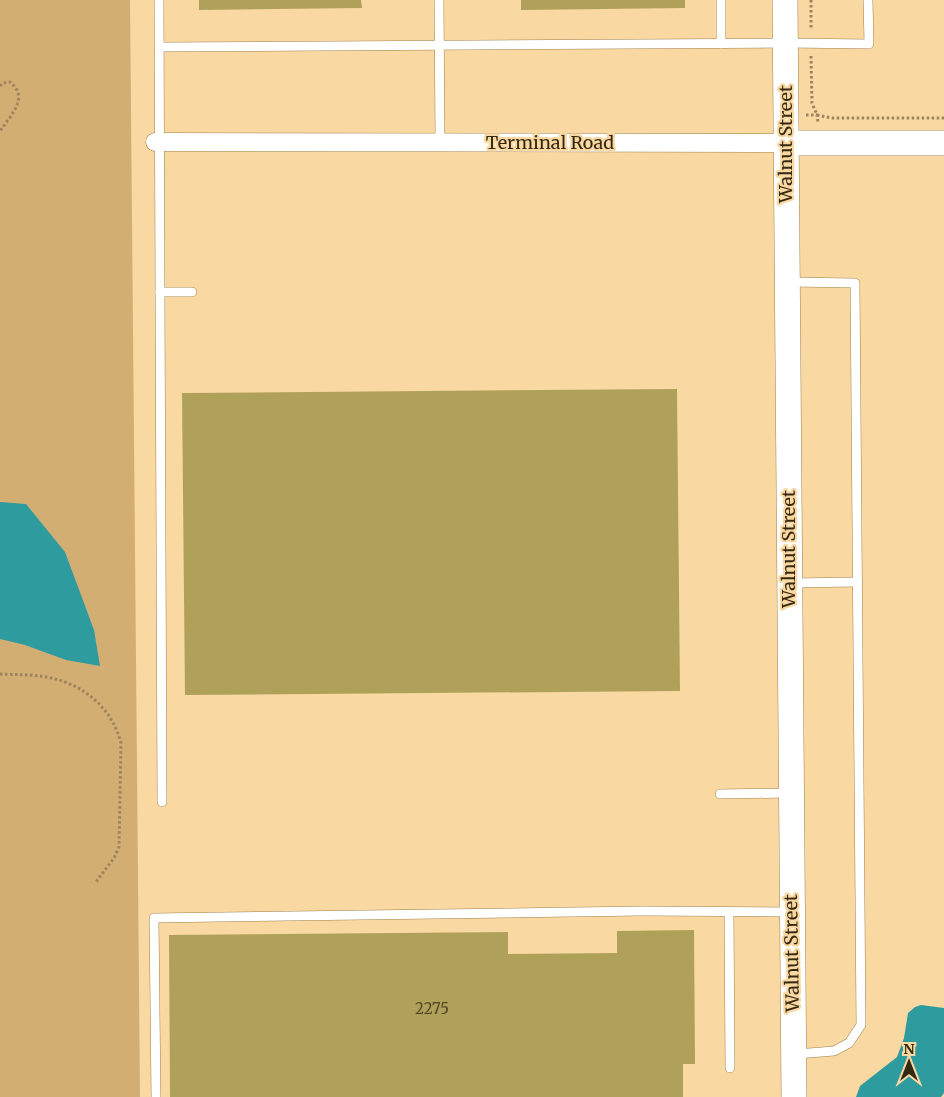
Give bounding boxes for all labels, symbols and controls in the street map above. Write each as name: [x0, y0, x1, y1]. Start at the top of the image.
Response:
street label: Walnut Street: [774, 85, 797, 204]
street label: Terminal Road: [486, 131, 614, 154]
street label: Walnut Street: [777, 490, 800, 609]
street label: Walnut Street: [779, 894, 804, 1013]
house number: 2275: [415, 999, 449, 1018]
north arrow: [884, 1037, 934, 1087]
text: N: [903, 1040, 915, 1058]

